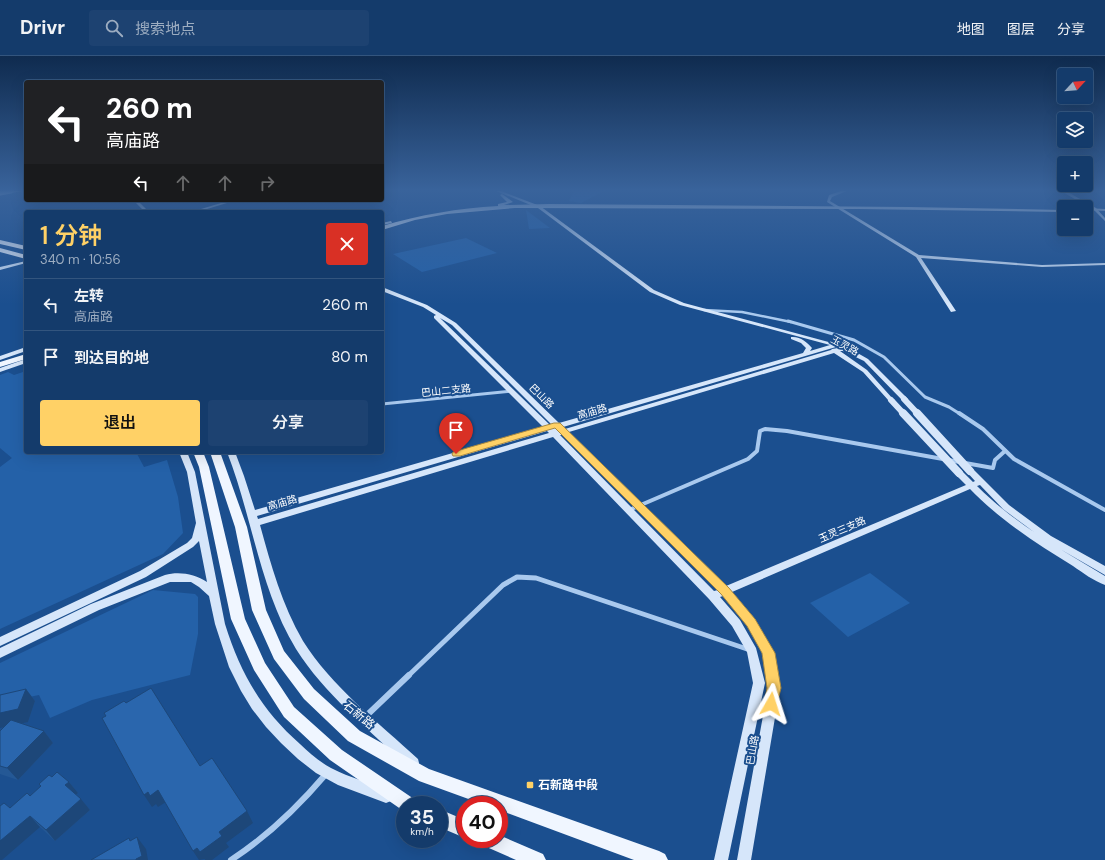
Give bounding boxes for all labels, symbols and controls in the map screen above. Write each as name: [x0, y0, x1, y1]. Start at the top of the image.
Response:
search box: [89, 10, 369, 46]
text: Drivr: [20, 15, 65, 40]
icon: search: [103, 17, 125, 39]
text: 搜索地点: [135, 19, 195, 39]
text: 地图: [957, 20, 985, 38]
text: 图层: [1007, 20, 1035, 38]
text: 分享: [1057, 20, 1085, 38]
north arrow: [1057, 68, 1093, 104]
map controls: [1057, 68, 1093, 236]
text: 260 m: [106, 90, 193, 127]
icon: left: [40, 96, 92, 148]
button: layers: [1057, 112, 1093, 148]
text: 高庙路: [106, 129, 160, 153]
button: +: [1057, 156, 1093, 192]
icon: left: [130, 172, 152, 194]
icon: ahead: [172, 172, 194, 194]
icon: ahead: [214, 172, 236, 194]
icon: right: [256, 172, 278, 194]
button: −: [1057, 200, 1093, 236]
text: 1 分钟: [40, 220, 102, 251]
button: close: [326, 223, 368, 265]
text: 340 m · 10:56: [40, 251, 121, 268]
text: 左转: [74, 286, 104, 306]
icon: left: [40, 294, 62, 316]
text: 260 m: [322, 295, 368, 315]
text: 高庙路: [74, 308, 113, 325]
street label: 玉灵路: [828, 333, 861, 358]
icon: arrive: [40, 346, 62, 368]
text: 80 m: [331, 347, 368, 367]
text: 到达目的地: [74, 348, 149, 368]
street label: 巴山二支路: [421, 381, 472, 400]
street label: 巴山路: [526, 381, 557, 412]
button: 退出: [40, 400, 200, 446]
button: 分享: [208, 400, 368, 446]
street label: 高庙路: [576, 401, 608, 422]
pin: [439, 413, 473, 454]
icon: arrive: [445, 419, 467, 441]
street label: 高庙路: [266, 492, 298, 513]
street label: 玉灵三支路: [817, 514, 868, 545]
position arrow: [750, 683, 792, 725]
street label: 石新路: [340, 697, 378, 733]
street label: 巴山路: [743, 734, 761, 766]
place label: 石新路中段: [538, 777, 598, 793]
marker: 石新路中段: [525, 780, 535, 790]
speed limit sign: 40: [456, 796, 508, 848]
text: 35: [410, 804, 434, 830]
text: km/h: [410, 825, 434, 838]

